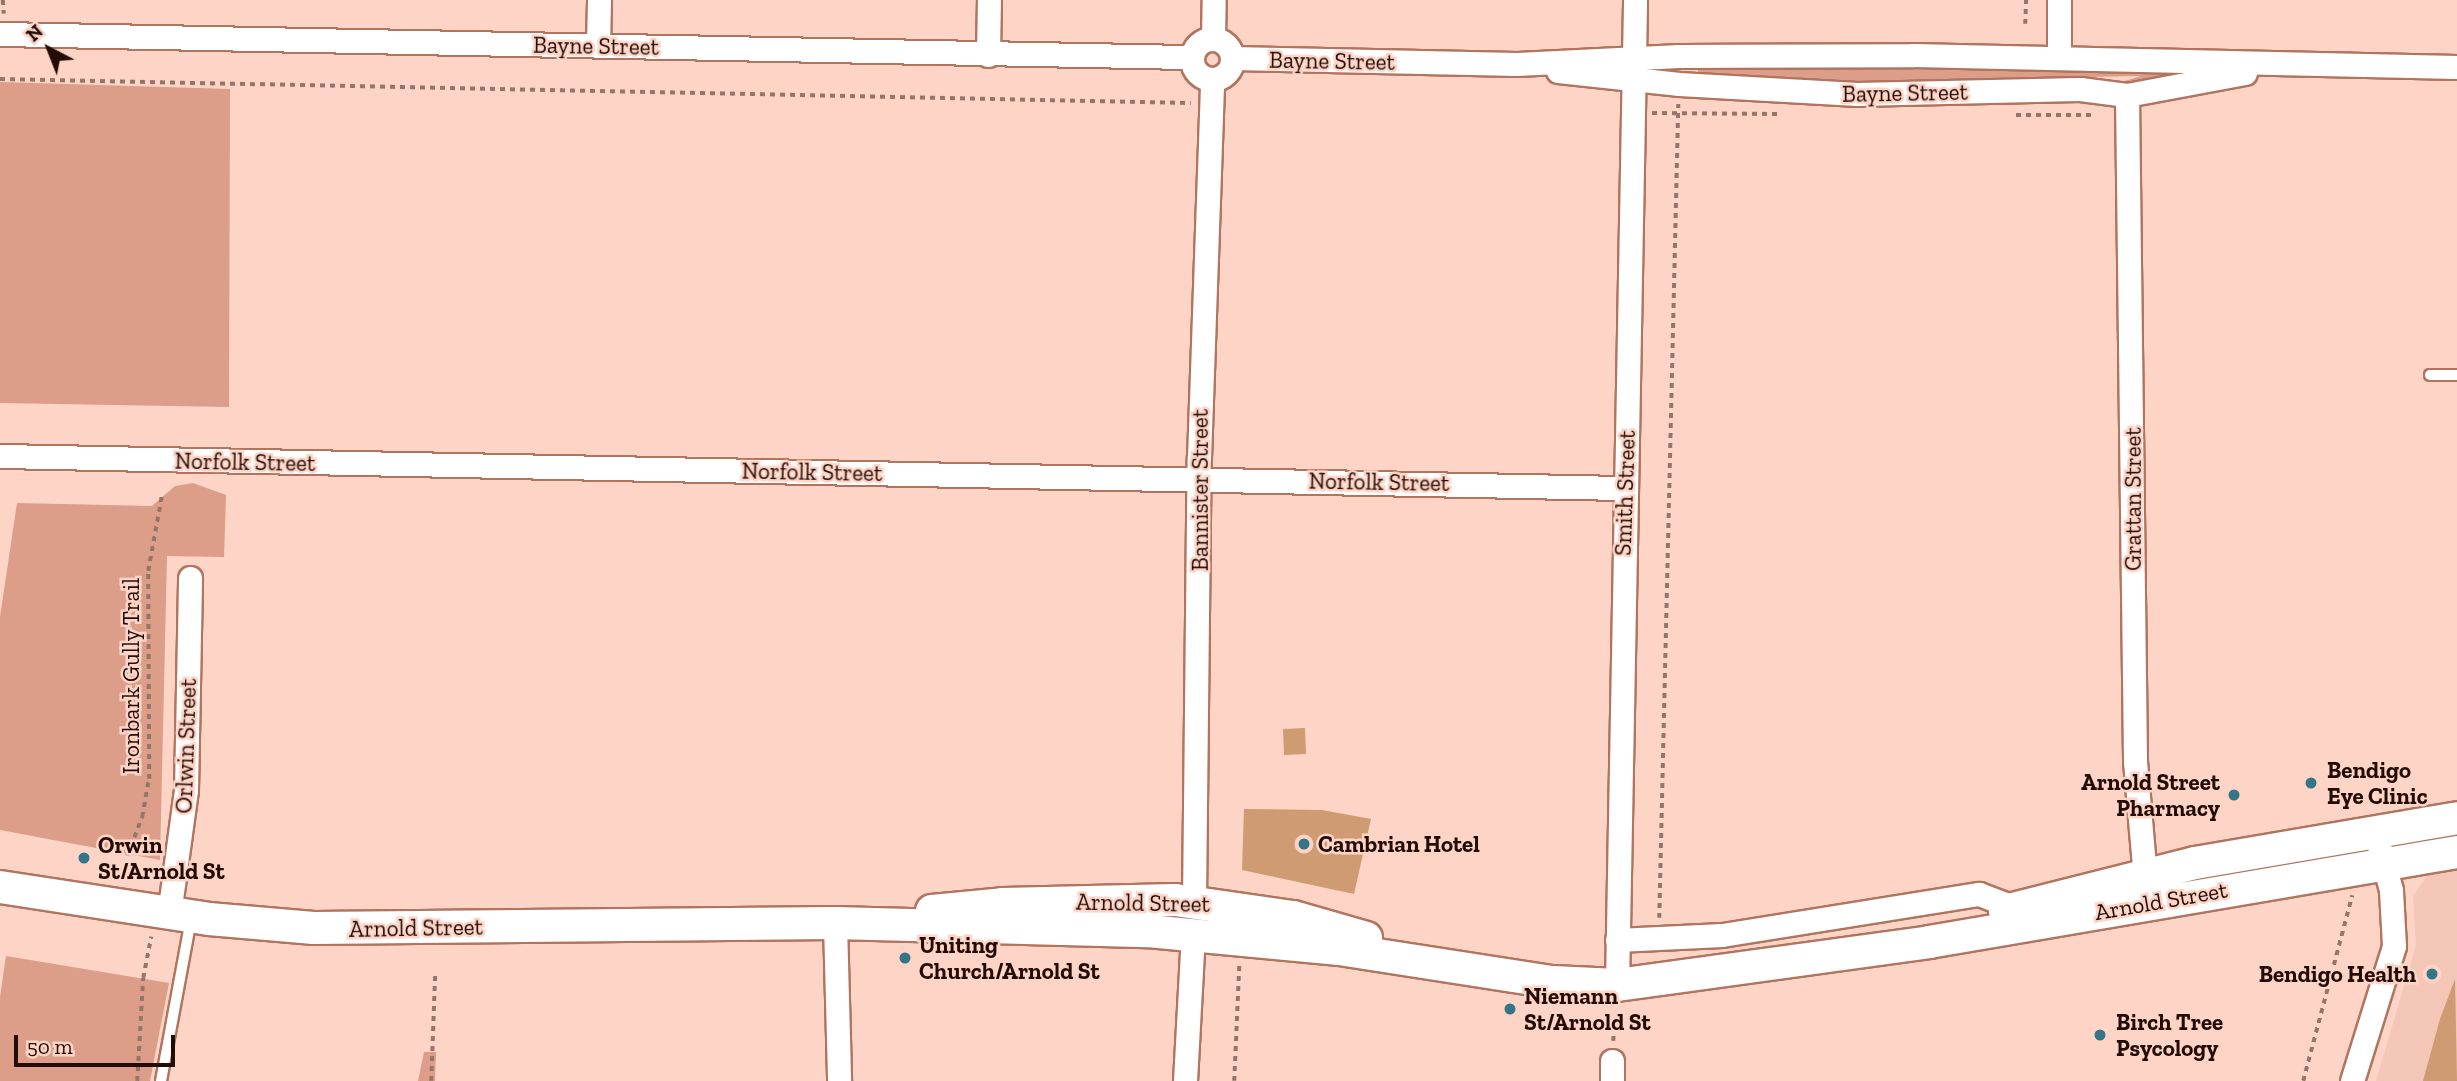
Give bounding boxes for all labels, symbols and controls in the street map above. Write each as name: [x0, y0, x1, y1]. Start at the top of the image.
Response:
north arrow: [14, 14, 84, 84]
text: N: [22, 20, 48, 46]
street label: Bayne Street: [533, 31, 659, 61]
street label: Bayne Street: [1269, 46, 1395, 76]
street label: Bayne Street: [1842, 78, 1968, 108]
street label: Bannister Street: [1186, 409, 1214, 571]
street label: Grattan Street: [2119, 427, 2147, 571]
street label: Smith Street: [1609, 430, 1641, 556]
street label: Norfolk Street: [174, 447, 316, 477]
street label: Norfolk Street: [741, 457, 883, 487]
street label: Norfolk Street: [1308, 467, 1450, 497]
street label: Ironbark Gully Trail: [117, 577, 145, 775]
street label: Orlwin Street: [170, 678, 202, 814]
place label: Bendigo Eye Clinic: [2327, 756, 2428, 810]
place label: Arnold Street Pharmacy: [2081, 768, 2220, 822]
marker: Bendigo Eye Clinic: [2301, 773, 2321, 793]
marker: Arnold Street Pharmacy: [2226, 787, 2242, 803]
place label: Cambrian Hotel: [1318, 830, 1480, 858]
place label: Orwin St/Arnold St: [98, 831, 225, 885]
marker: Cambrian Hotel: [1296, 836, 1312, 852]
marker: Orwin St/Arnold St: [76, 850, 92, 866]
street label: Arnold Street: [2093, 876, 2229, 926]
street label: Arnold Street: [1076, 888, 1210, 918]
street label: Arnold Street: [349, 913, 483, 943]
place label: Uniting Church/Arnold St: [919, 931, 1100, 985]
marker: Uniting Church/Arnold St: [897, 950, 913, 966]
place label: Bendigo Health: [2259, 960, 2416, 988]
marker: Bendigo Health: [2422, 964, 2442, 984]
place label: Niemann St/Arnold St: [1524, 982, 1651, 1036]
marker: Niemann St/Arnold St: [1502, 1001, 1518, 1017]
place label: Birch Tree Psycology: [2116, 1008, 2223, 1062]
scale bar: [18, 1021, 178, 1066]
marker: Birch Tree Psycology: [2090, 1025, 2110, 1045]
text: 50 m: [27, 1034, 73, 1059]

